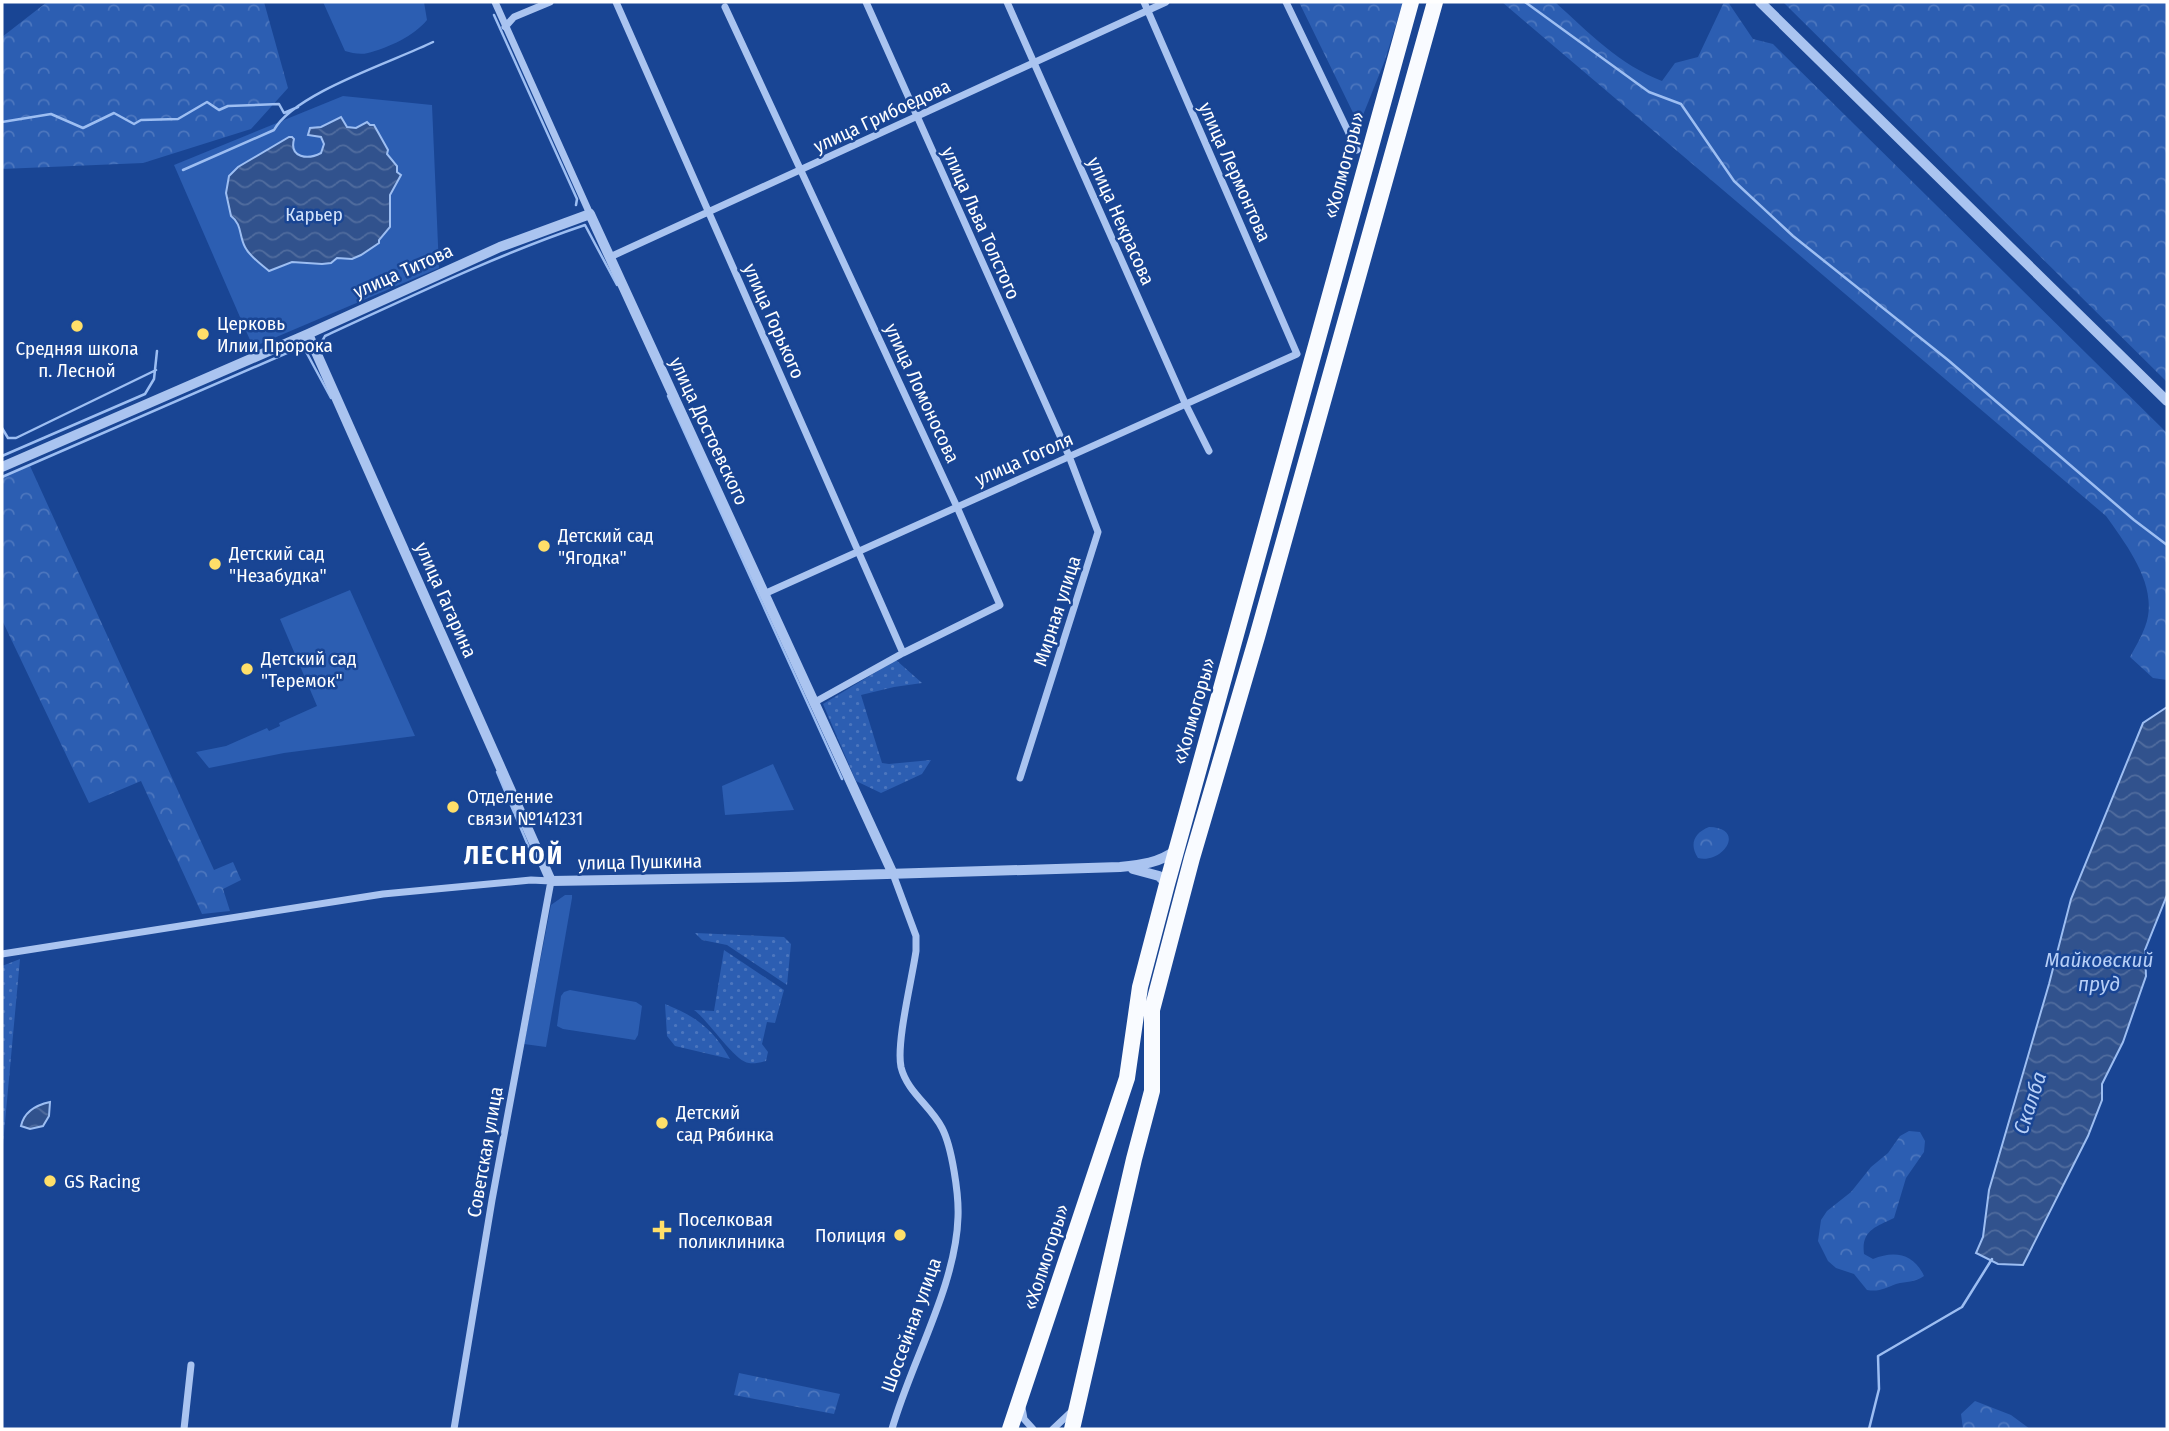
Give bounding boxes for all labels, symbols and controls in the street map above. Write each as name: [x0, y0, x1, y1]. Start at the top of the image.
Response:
street label: улица Грибоедова: [810, 74, 954, 158]
street label: улица Лермонтова: [1194, 99, 1276, 245]
street label: «Холмогоры»: [1319, 109, 1369, 221]
street label: улица Льва Толстого: [937, 143, 1025, 303]
street label: улица Некрасова: [1083, 153, 1159, 289]
park label: Карьер: [285, 203, 343, 226]
street label: улица Титова: [350, 239, 456, 303]
street label: улица Горького: [738, 260, 810, 382]
place label: Церковь Илии Пророка: [217, 312, 333, 357]
marker: Средняя школа п. Лесной: [69, 318, 85, 334]
street label: улица Ломоносова: [880, 320, 964, 466]
marker: Церковь Илии Пророка: [195, 326, 211, 342]
place label: Средняя школа п. Лесной: [15, 337, 139, 382]
street label: улица Достоевского: [665, 353, 753, 509]
street label: улица Гоголя: [971, 427, 1077, 491]
place label: Детский сад "Ягодка": [557, 524, 654, 569]
marker: Детский сад "Ягодка": [536, 538, 552, 554]
street label: улица Гагарина: [410, 539, 482, 661]
place label: Детский сад "Незабудка": [228, 542, 327, 587]
street label: Мирная улица: [1028, 553, 1086, 669]
marker: Детский сад "Незабудка": [207, 556, 223, 572]
place label: Детский сад "Теремок": [260, 647, 357, 692]
street label: «Холмогоры»: [1168, 655, 1220, 767]
marker: Детский сад "Теремок": [239, 661, 255, 677]
place label: Отделение связи №141231: [467, 785, 583, 830]
marker: Отделение связи №141231: [445, 799, 461, 815]
district label: ЛЕСНОЙ: [464, 840, 564, 871]
street label: улица Пушкина: [578, 849, 702, 875]
water label: Майковский пруд: [2045, 947, 2153, 997]
water label: Скалба: [2008, 1069, 2052, 1137]
street label: Советская улица: [462, 1085, 508, 1219]
place label: Детский сад Рябинка: [675, 1101, 774, 1146]
marker: Детский сад Рябинка: [654, 1115, 670, 1131]
place label: GS Racing: [64, 1170, 140, 1193]
marker: GS Racing: [42, 1173, 58, 1189]
street label: «Холмогоры»: [1018, 1201, 1074, 1313]
place label: Поселковая поликлиника: [678, 1208, 785, 1253]
marker: Поселковая поликлиника: [652, 1220, 672, 1240]
place label: Полиция: [815, 1224, 886, 1247]
marker: Полиция: [892, 1227, 908, 1243]
street label: Шоссейная улица: [876, 1254, 946, 1396]

